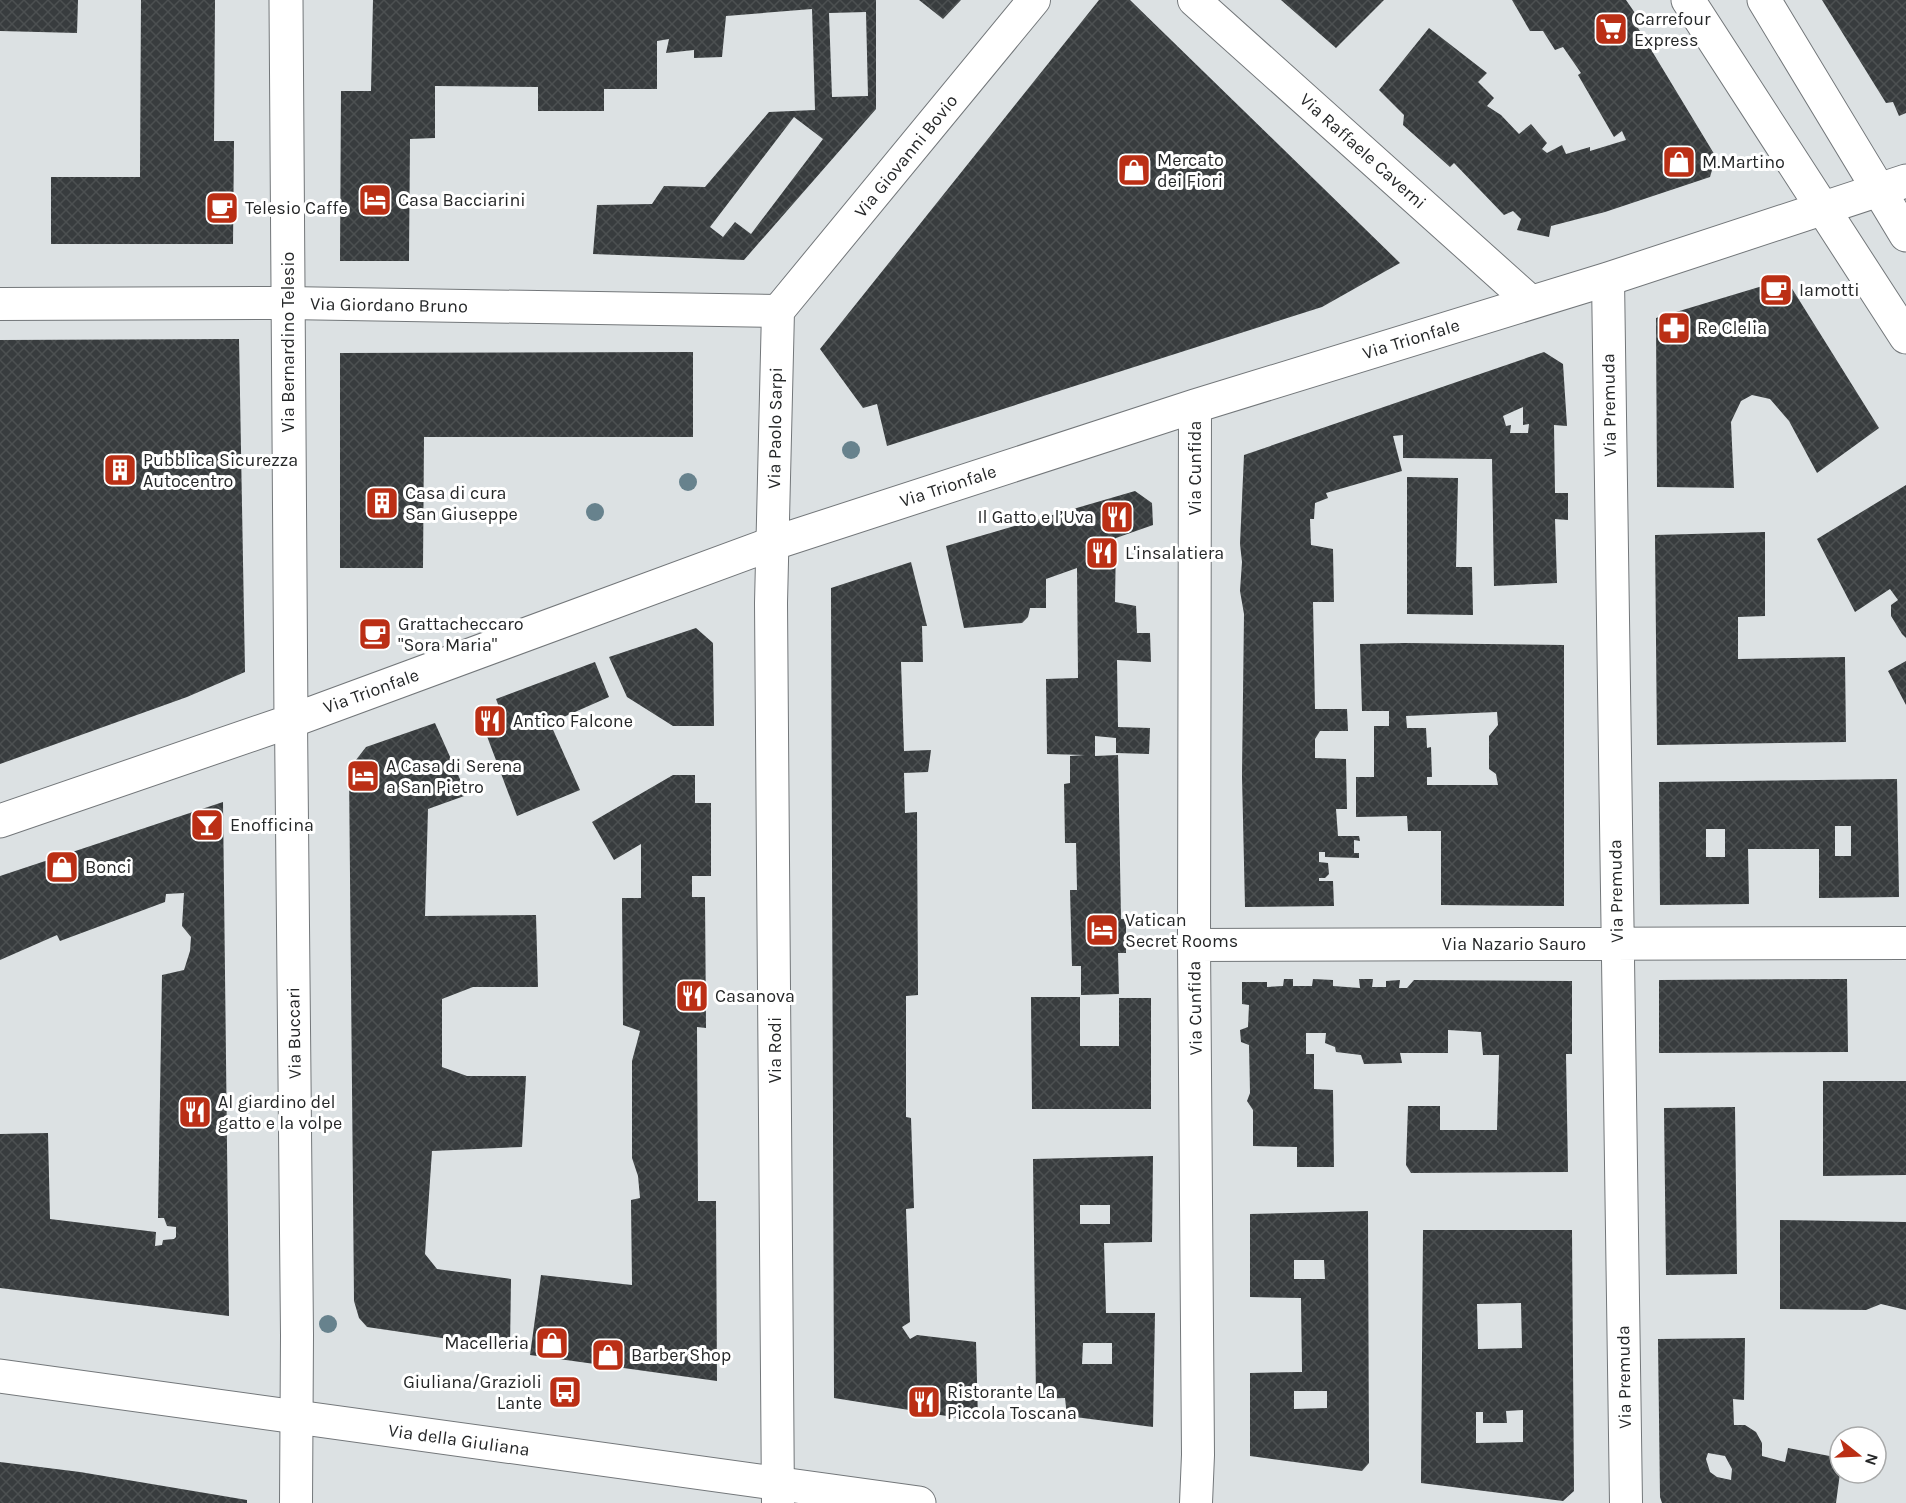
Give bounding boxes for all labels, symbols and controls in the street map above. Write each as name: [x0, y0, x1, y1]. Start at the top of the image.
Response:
place label: Carrefour Express: [1634, 8, 1711, 51]
supermarket icon: Carrefour Express: [1593, 11, 1629, 47]
street label: Via Raffaele Caverni: [1295, 88, 1431, 214]
street label: Via Giovanni Bovio: [850, 90, 962, 222]
shop icon: M.Martino: [1661, 144, 1697, 180]
place label: Mercato dei Fiori: [1157, 149, 1224, 192]
place label: M.Martino: [1702, 151, 1785, 173]
shop icon: Mercato dei Fiori: [1116, 152, 1152, 188]
hotel icon: Casa Bacciarini: [357, 182, 393, 218]
place label: Casa Bacciarini: [398, 189, 526, 211]
cafe icon: Telesio Caffe: [204, 190, 240, 226]
place label: Telesio Caffe: [245, 197, 348, 219]
street label: Via Bernardino Telesio: [277, 252, 299, 432]
cafe icon: Iamotti: [1758, 272, 1794, 308]
place label: Iamotti: [1799, 279, 1860, 301]
street label: Via Giordano Bruno: [310, 293, 468, 317]
pharmacy icon: Re Clelia: [1656, 310, 1692, 346]
street label: Via Trionfale: [1360, 314, 1462, 364]
place label: Re Clelia: [1697, 317, 1767, 339]
street label: Via Premuda: [1597, 353, 1621, 457]
street label: Via Paolo Sarpi: [763, 367, 787, 489]
street label: Via Cunfida: [1184, 421, 1206, 515]
place label: Pubblica Sicurezza Autocentro: [143, 449, 298, 492]
building icon: Pubblica Sicurezza Autocentro: [102, 452, 138, 488]
street label: Via Trionfale: [897, 460, 999, 512]
place label: Casa di cura San Giuseppe: [405, 482, 518, 525]
building icon: Casa di cura San Giuseppe: [364, 485, 400, 521]
restaurant icon: Il Gatto e l’Uva: [1099, 499, 1135, 535]
place label: Il Gatto e l’Uva: [977, 506, 1094, 528]
restaurant icon: L'insalatiera: [1084, 535, 1120, 571]
place label: L'insalatiera: [1125, 542, 1224, 564]
place label: Grattacheccaro "Sora Maria": [398, 613, 524, 656]
cafe icon: Grattacheccaro "Sora Maria": [357, 616, 393, 652]
street label: Via Trionfale: [320, 664, 422, 718]
restaurant icon: Antico Falcone: [472, 703, 508, 739]
place label: Antico Falcone: [513, 710, 633, 732]
place label: A Casa di Serena a San Pietro: [386, 755, 522, 798]
hotel icon: A Casa di Serena a San Pietro: [345, 758, 381, 794]
bar icon: Enofficina: [189, 807, 225, 843]
place label: Enofficina: [230, 814, 314, 836]
street label: Via Premuda: [1604, 839, 1628, 943]
shop icon: Bonci: [44, 849, 80, 885]
place label: Bonci: [85, 856, 132, 878]
place label: Vatican Secret Rooms: [1125, 909, 1238, 952]
hotel icon: Vatican Secret Rooms: [1084, 912, 1120, 948]
street label: Via Nazario Sauro: [1442, 933, 1586, 955]
street label: Via Cunfida: [1183, 961, 1207, 1055]
restaurant icon: Casanova: [674, 978, 710, 1014]
place label: Casanova: [715, 985, 795, 1007]
street label: Via Buccari: [282, 987, 306, 1079]
street label: Via Rodi: [764, 1017, 786, 1083]
place label: Al giardino del gatto e la volpe: [218, 1091, 342, 1134]
restaurant icon: Al giardino del gatto e la volpe: [177, 1094, 213, 1130]
shop icon: Macelleria: [534, 1325, 570, 1361]
street label: Via Premuda: [1612, 1325, 1636, 1429]
place label: Macelleria: [444, 1332, 529, 1354]
shop icon: Barber Shop: [590, 1337, 626, 1373]
place label: Barber Shop: [631, 1344, 731, 1366]
place label: Giuliana/Grazioli Lante: [403, 1371, 542, 1414]
bus stop icon: Giuliana/Grazioli Lante: [547, 1374, 583, 1410]
place label: Ristorante La Piccola Toscana: [947, 1381, 1077, 1424]
restaurant icon: Ristorante La Piccola Toscana: [906, 1384, 942, 1420]
street label: Via della Giuliana: [387, 1419, 531, 1461]
north arrow: [1828, 1425, 1888, 1485]
text: N: [1861, 1451, 1883, 1468]

